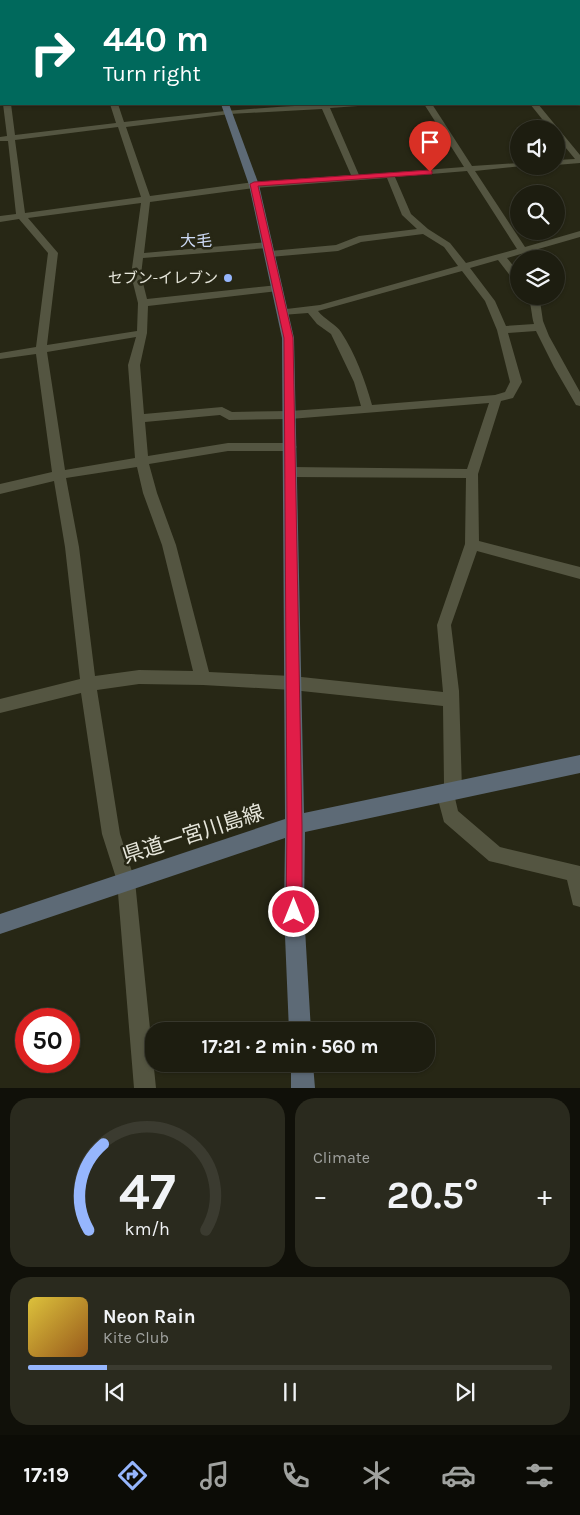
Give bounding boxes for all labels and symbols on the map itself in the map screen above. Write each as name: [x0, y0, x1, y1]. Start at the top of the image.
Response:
pin: [409, 121, 451, 172]
district label: 大毛: [180, 231, 212, 250]
place label: セブン-イレブン: [108, 269, 218, 287]
marker: セブン-イレブン: [222, 272, 234, 284]
street label: 県道一宮川島線: [119, 800, 267, 868]
position arrow: [267, 885, 319, 937]
speed limit sign: 50: [15, 1008, 80, 1073]

